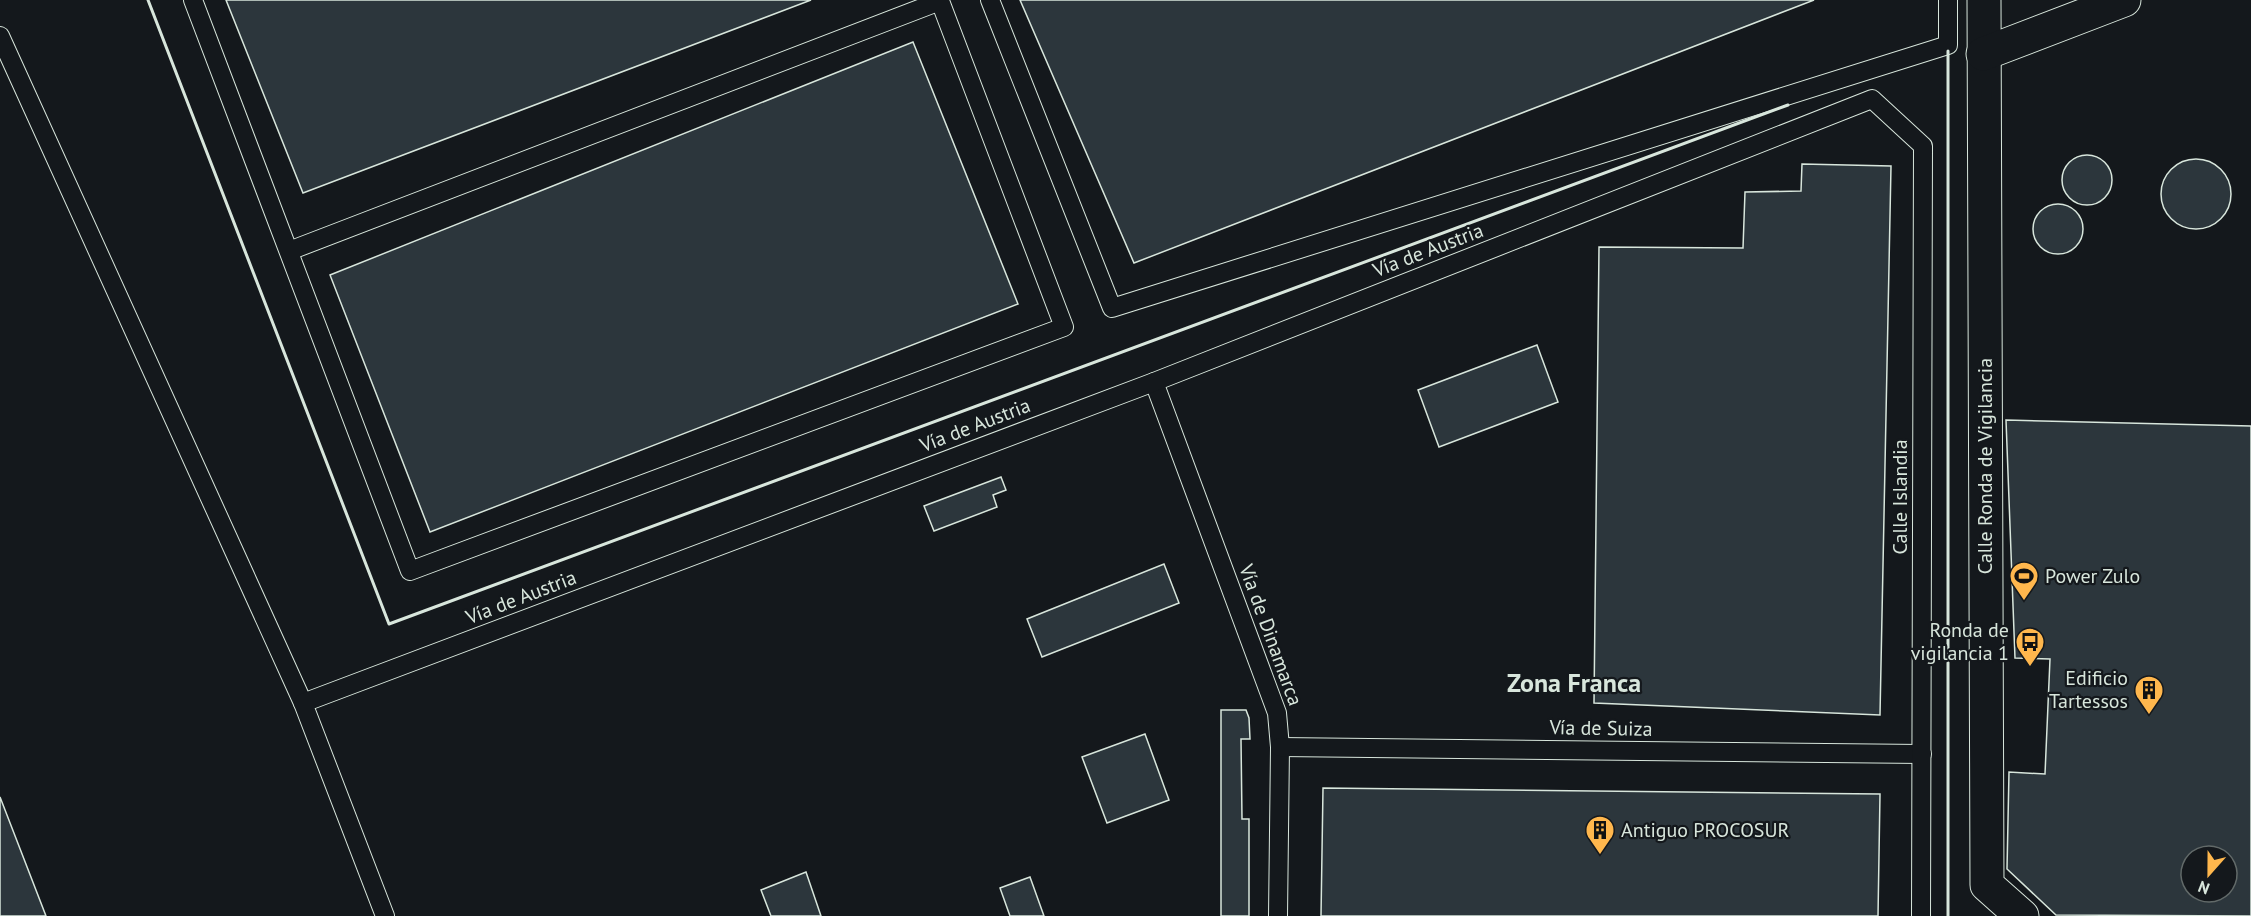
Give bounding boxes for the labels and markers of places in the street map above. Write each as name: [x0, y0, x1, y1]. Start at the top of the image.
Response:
sports icon: Power Zulo: [2008, 560, 2040, 602]
place label: Power Zulo: [2045, 563, 2140, 589]
place label: Ronda de vigilancia 1: [1911, 617, 2009, 666]
bus stop icon: Ronda de vigilancia 1: [2014, 626, 2046, 668]
place label: Edificio Tartessos: [2049, 665, 2128, 714]
building icon: Edificio Tartessos: [2133, 674, 2165, 716]
building icon: Antiguo PROCOSUR: [1584, 814, 1616, 856]
place label: Antiguo PROCOSUR: [1621, 817, 1789, 843]

